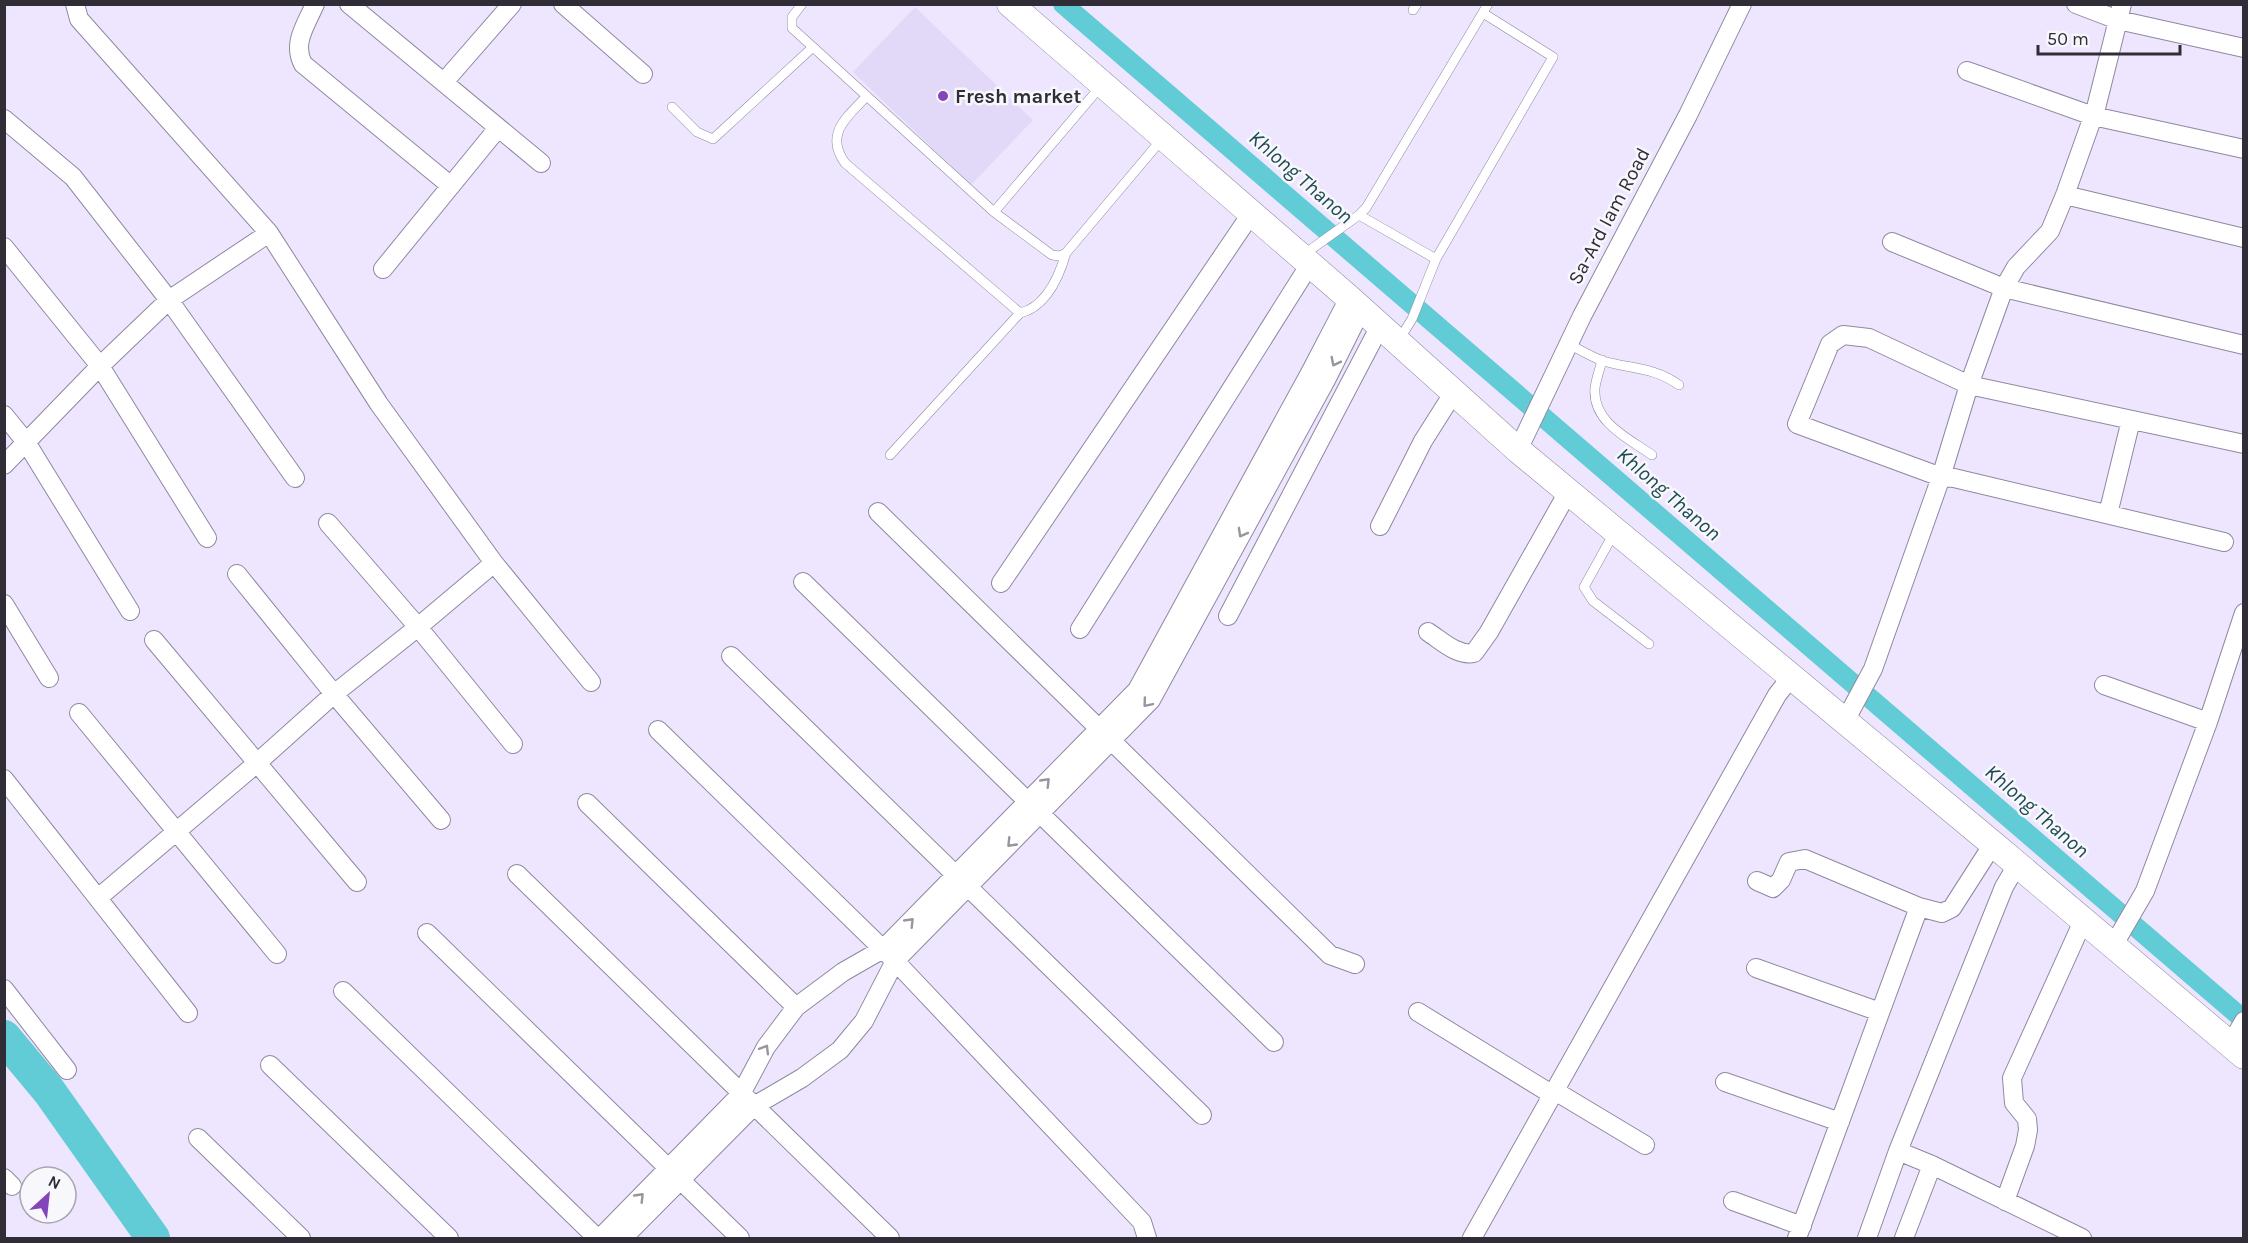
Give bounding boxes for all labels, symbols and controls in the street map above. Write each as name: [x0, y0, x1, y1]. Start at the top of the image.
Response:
scale bar: [2038, 18, 2180, 56]
text: 50 m: [2047, 28, 2089, 50]
place label: Fresh market: [955, 85, 1081, 108]
marker: Fresh market: [936, 89, 950, 103]
water label: Khlong Thanon: [1244, 125, 1358, 229]
street label: Sa-Ard Iam Road: [1563, 144, 1655, 288]
one-way arrow: [1331, 356, 1343, 367]
water label: Khlong Thanon: [1612, 442, 1726, 546]
one-way arrow: [1238, 527, 1249, 537]
one-way arrow: [1143, 696, 1154, 707]
water label: Khlong Thanon: [1980, 759, 2094, 863]
one-way arrow: [1039, 779, 1050, 789]
one-way arrow: [1007, 836, 1018, 846]
one-way arrow: [902, 918, 913, 929]
one-way arrow: [758, 1045, 770, 1055]
north arrow: [18, 1165, 78, 1225]
text: N: [45, 1171, 64, 1193]
one-way arrow: [633, 1193, 644, 1204]

